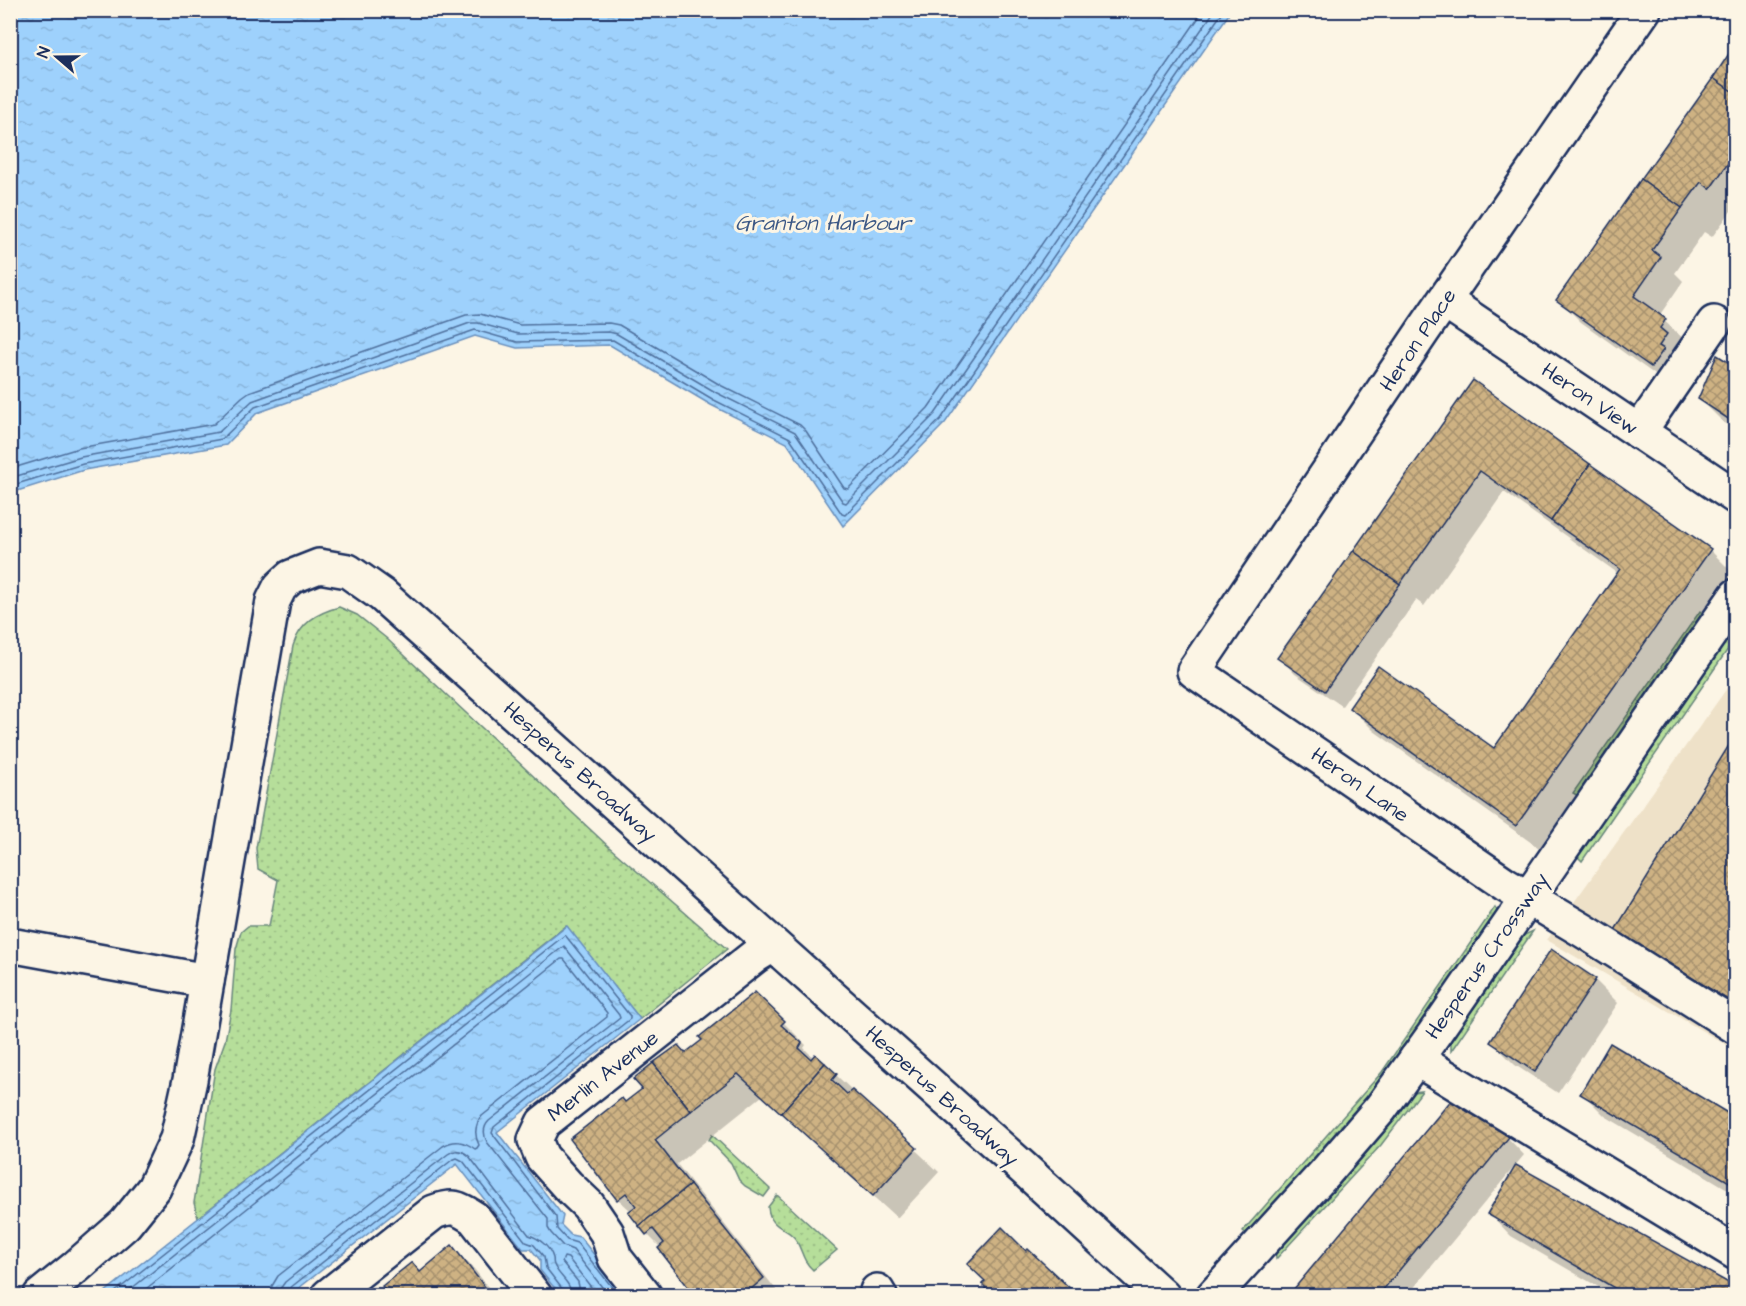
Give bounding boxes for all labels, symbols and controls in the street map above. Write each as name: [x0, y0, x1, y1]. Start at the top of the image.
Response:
north arrow: [27, 27, 87, 87]
text: N: [32, 44, 56, 61]
water label: Granton Harbour: [735, 208, 914, 239]
street label: Heron Place: [1373, 283, 1463, 397]
street label: Heron View: [1536, 356, 1644, 442]
street label: Hesperus Broadway: [495, 695, 664, 851]
street label: Heron Lane: [1305, 741, 1415, 829]
street label: Hesperus Crossway: [1419, 866, 1557, 1046]
street label: Hesperus Broadway: [857, 1019, 1026, 1175]
street label: Merlin Avenue: [541, 1023, 665, 1129]

